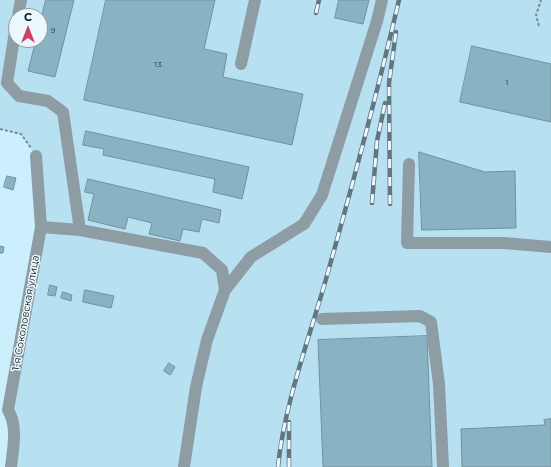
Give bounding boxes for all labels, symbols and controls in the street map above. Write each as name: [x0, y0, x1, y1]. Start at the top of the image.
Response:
north arrow: [8, 8, 48, 48]
text: С: [24, 10, 32, 24]
house number: 9: [51, 26, 55, 36]
house number: 13: [154, 60, 162, 70]
house number: 1: [506, 78, 508, 88]
street label: 1-я Соколовская улица: [10, 254, 42, 372]

